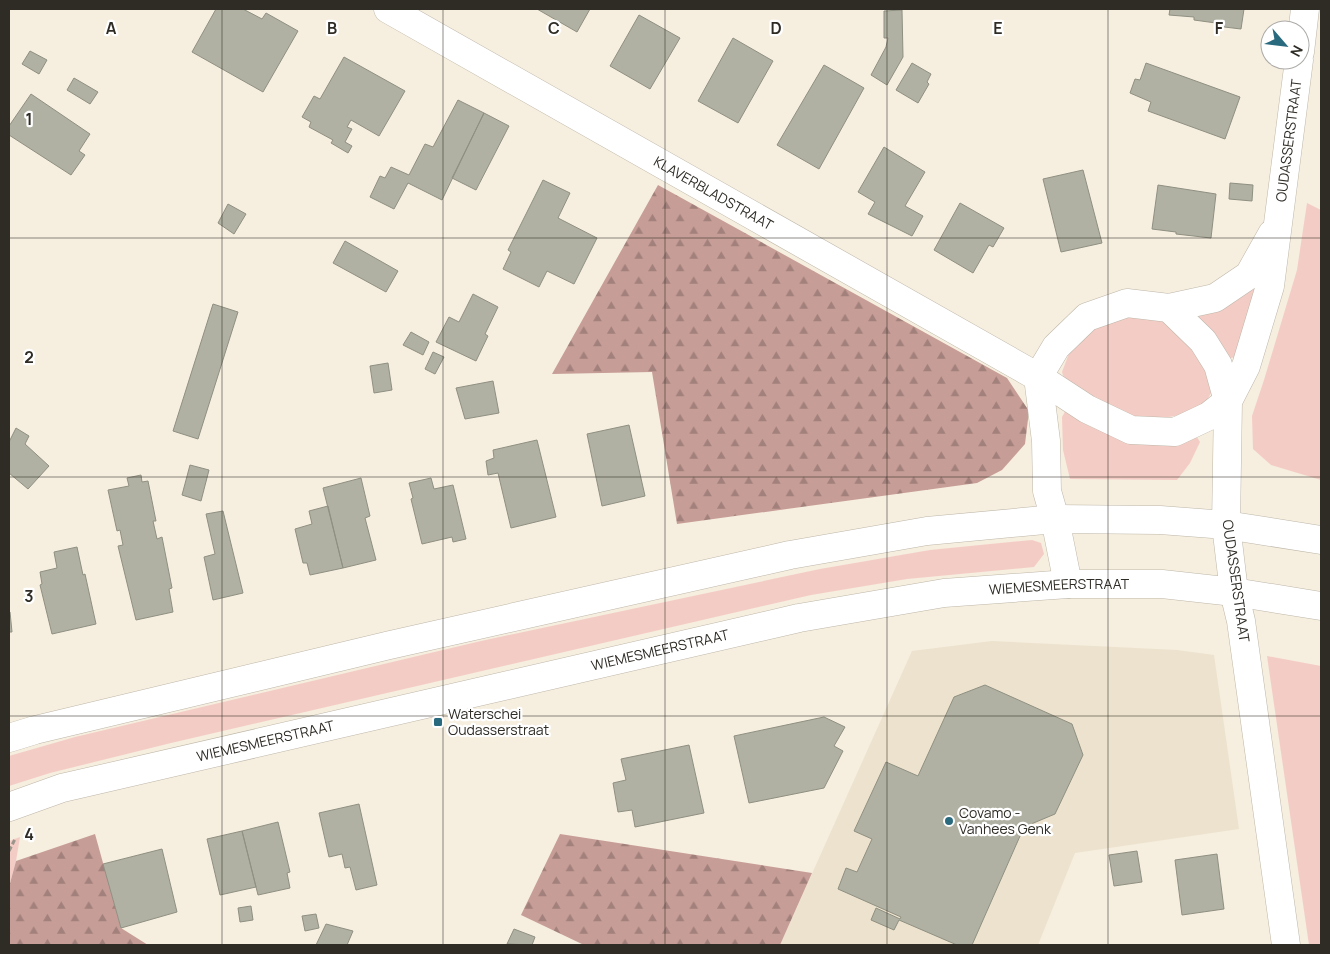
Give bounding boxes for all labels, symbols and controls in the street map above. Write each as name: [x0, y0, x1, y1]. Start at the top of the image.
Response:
text: A: [106, 17, 117, 39]
text: B: [327, 17, 337, 39]
text: C: [548, 17, 560, 39]
text: D: [770, 17, 782, 39]
text: E: [993, 17, 1003, 39]
text: F: [1215, 17, 1224, 39]
north arrow: [1260, 20, 1310, 70]
text: N: [1286, 42, 1308, 60]
street label: OUDASSERSTRAAT: [1271, 77, 1306, 203]
text: 1: [25, 108, 33, 130]
street label: KLAVERBLADSTRAAT: [651, 151, 777, 234]
text: 2: [24, 346, 34, 368]
street label: OUDASSERSTRAAT: [1218, 518, 1255, 644]
street label: WIEMESMEERSTRAAT: [988, 574, 1130, 599]
text: 3: [24, 585, 34, 607]
street label: WIEMESMEERSTRAAT: [589, 624, 731, 675]
place label: Waterschei Oudasserstraat: [448, 704, 549, 739]
street label: WIEMESMEERSTRAAT: [195, 715, 337, 766]
marker: Waterschei Oudasserstraat: [432, 716, 444, 728]
place label: Covamo - Vanhees Genk: [959, 803, 1052, 838]
marker: Covamo - Vanhees Genk: [943, 815, 955, 827]
text: 4: [24, 823, 34, 845]

